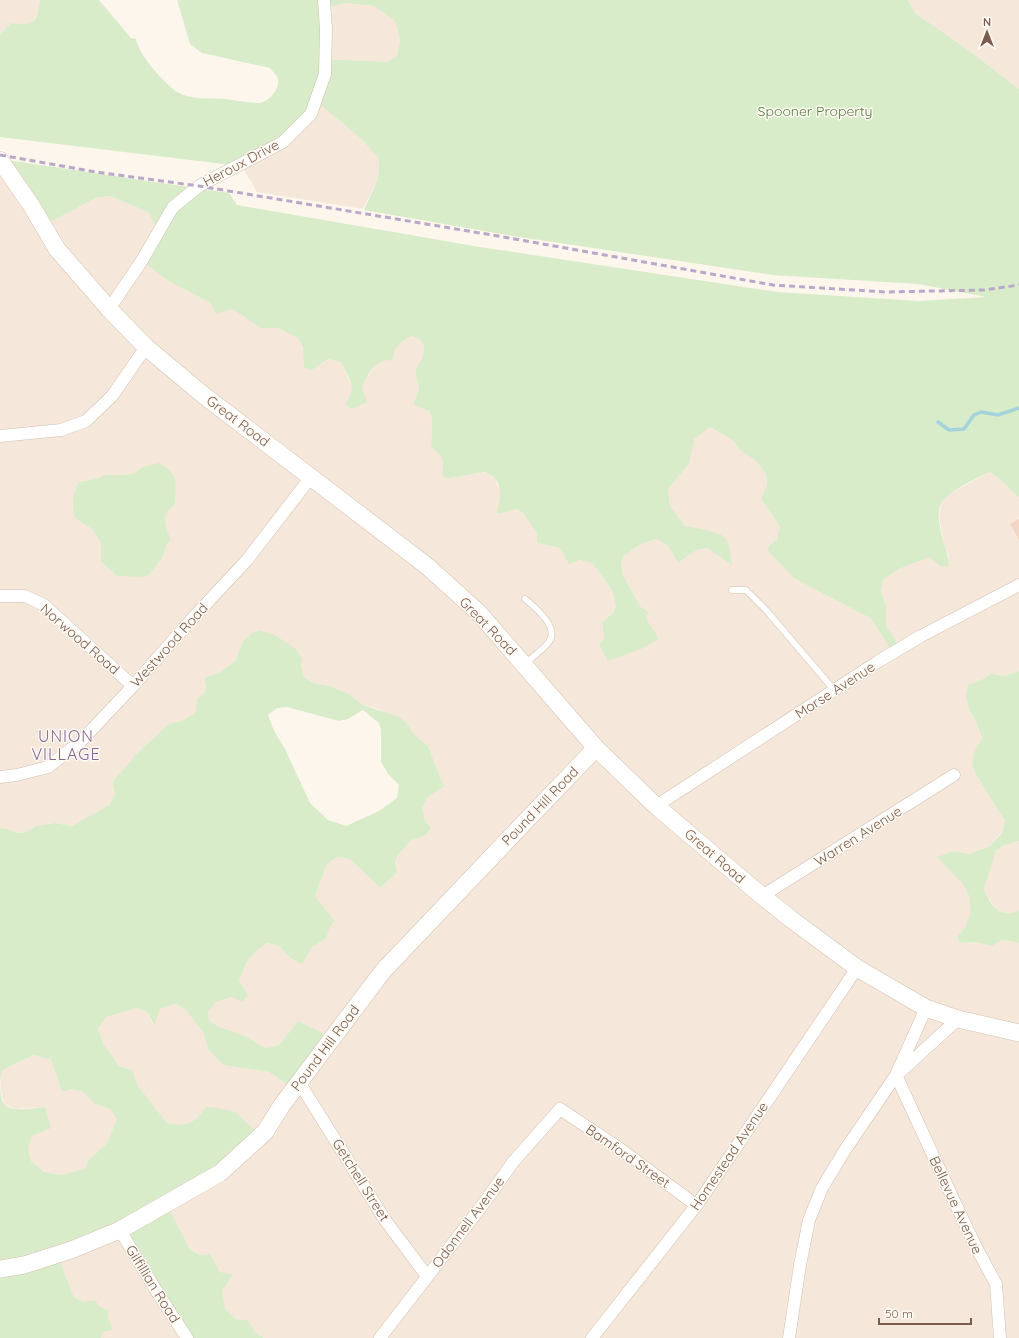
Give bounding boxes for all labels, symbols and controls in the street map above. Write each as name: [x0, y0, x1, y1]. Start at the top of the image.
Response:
north arrow: [967, 12, 1007, 52]
text: N: [983, 15, 991, 29]
park label: Spooner Property: [758, 102, 872, 120]
street label: Heroux Drive: [200, 135, 282, 191]
street label: Great Road: [203, 391, 273, 451]
street label: Great Road: [456, 593, 520, 659]
street label: Westwood Road: [126, 599, 212, 691]
street label: Norwood Road: [37, 600, 123, 678]
street label: Morse Avenue: [792, 657, 878, 722]
district label: UNION VILLAGE: [31, 726, 101, 764]
street label: Pound Hill Road: [498, 763, 582, 849]
street label: Warren Avenue: [811, 802, 905, 870]
street label: Great Road: [681, 825, 749, 887]
street label: Pound Hill Road: [287, 1001, 363, 1095]
street label: Homestead Avenue: [686, 1098, 772, 1214]
street label: Bamford Street: [582, 1120, 674, 1192]
street label: Getchell Street: [328, 1135, 394, 1225]
street label: Bellevue Avenue: [925, 1153, 987, 1257]
street label: Odonnell Avenue: [428, 1173, 508, 1271]
street label: Gilfillian Road: [122, 1242, 184, 1326]
scale bar: [879, 1300, 971, 1326]
text: 50 m: [885, 1306, 913, 1321]

